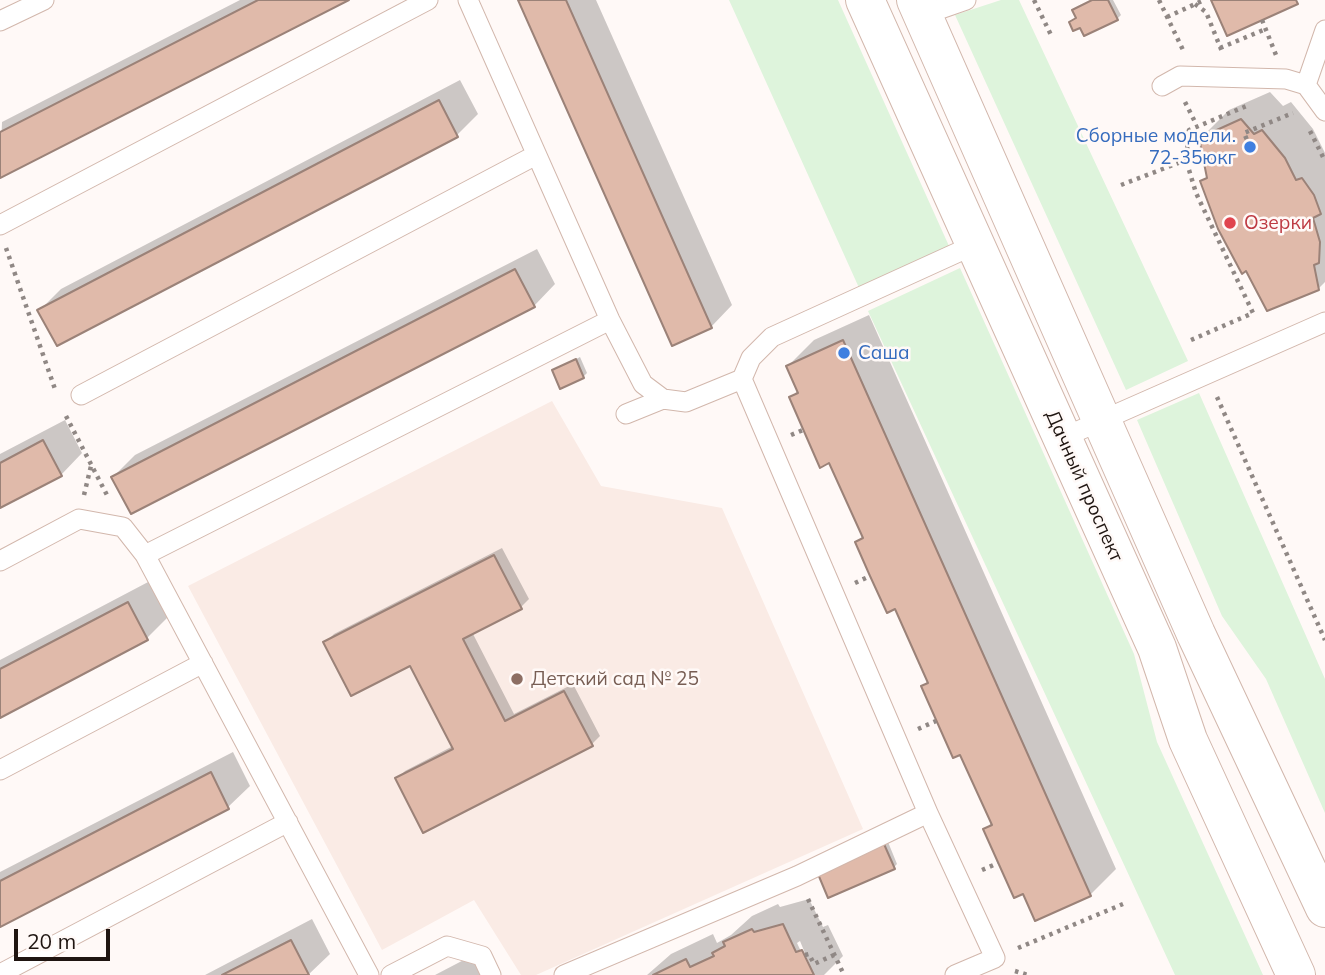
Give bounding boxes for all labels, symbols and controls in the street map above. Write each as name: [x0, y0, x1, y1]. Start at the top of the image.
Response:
place label: Сборные модели. 72-35юкг: [1076, 125, 1236, 169]
marker: Сборные модели. 72-35юкг: [1242, 139, 1258, 155]
place label: Озерки: [1244, 212, 1312, 234]
marker: Озерки: [1222, 215, 1238, 231]
place label: Саша: [858, 342, 910, 364]
marker: Саша: [836, 345, 852, 361]
street label: Дачный проспект: [1040, 407, 1128, 565]
place label: Детский сад № 25: [531, 668, 699, 690]
marker: Детский сад № 25: [509, 671, 525, 687]
scale bar: [18, 916, 114, 960]
text: 20 m: [27, 928, 76, 954]

